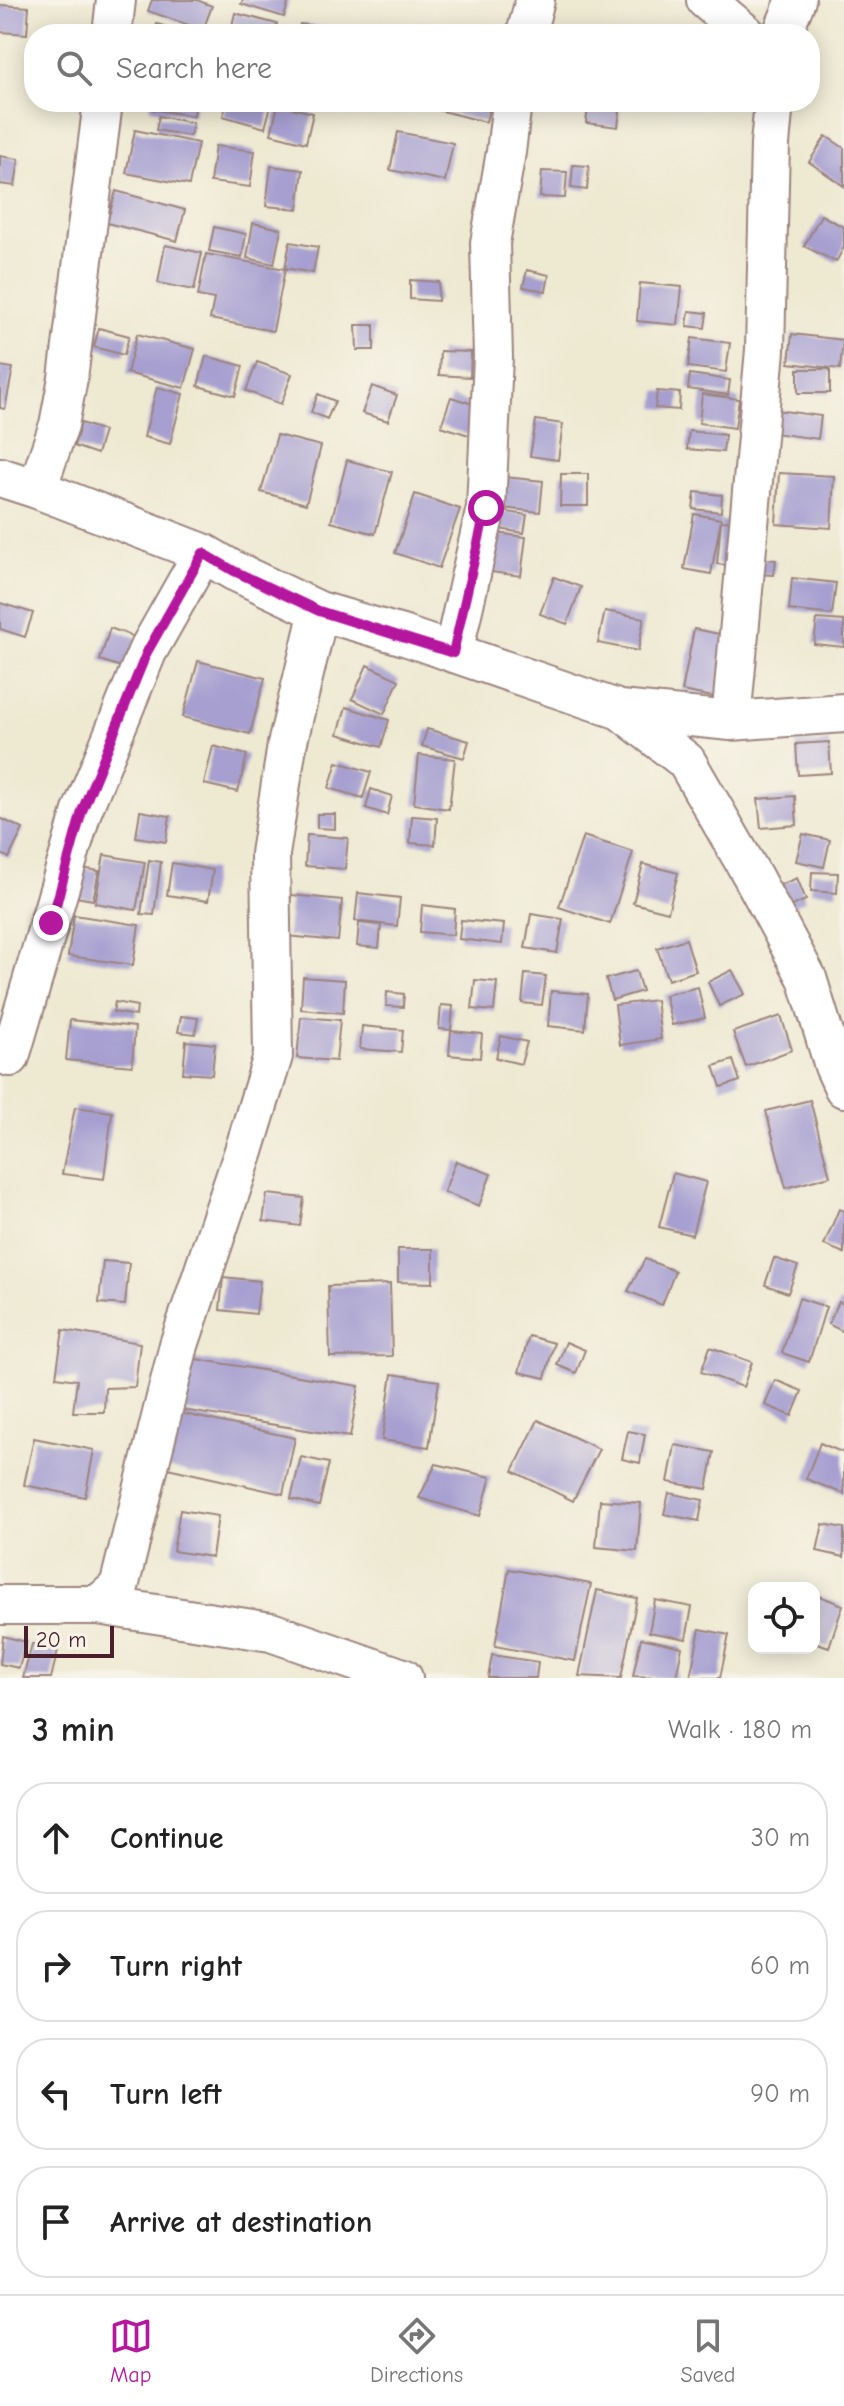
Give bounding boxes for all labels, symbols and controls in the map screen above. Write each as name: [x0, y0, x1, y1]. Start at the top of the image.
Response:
search box: [24, 24, 820, 112]
icon: search: [52, 46, 96, 90]
text: Search here: [116, 51, 272, 86]
route start: [468, 490, 504, 526]
route end: [33, 905, 69, 941]
map controls: [748, 1582, 820, 1654]
button: locate: [748, 1582, 820, 1654]
scale bar: [24, 1622, 114, 1658]
text: 20 m: [36, 1627, 86, 1653]
text: 3 min: [32, 1710, 115, 1750]
text: Walk · 180 m: [668, 1715, 812, 1745]
icon: ahead: [34, 1816, 78, 1860]
text: Continue: [110, 1821, 224, 1856]
text: 30 m: [751, 1823, 810, 1853]
icon: right: [34, 1944, 78, 1988]
text: Turn right: [110, 1949, 242, 1984]
text: 60 m: [750, 1951, 810, 1981]
icon: left: [34, 2072, 78, 2116]
text: Turn left: [110, 2077, 222, 2112]
text: 90 m: [750, 2079, 810, 2109]
icon: arrive: [34, 2200, 78, 2244]
text: Arrive at destination: [110, 2205, 372, 2240]
tab: Map: [109, 2314, 153, 2388]
tab: Directions: [370, 2314, 463, 2388]
tab: Saved: [680, 2314, 735, 2388]

